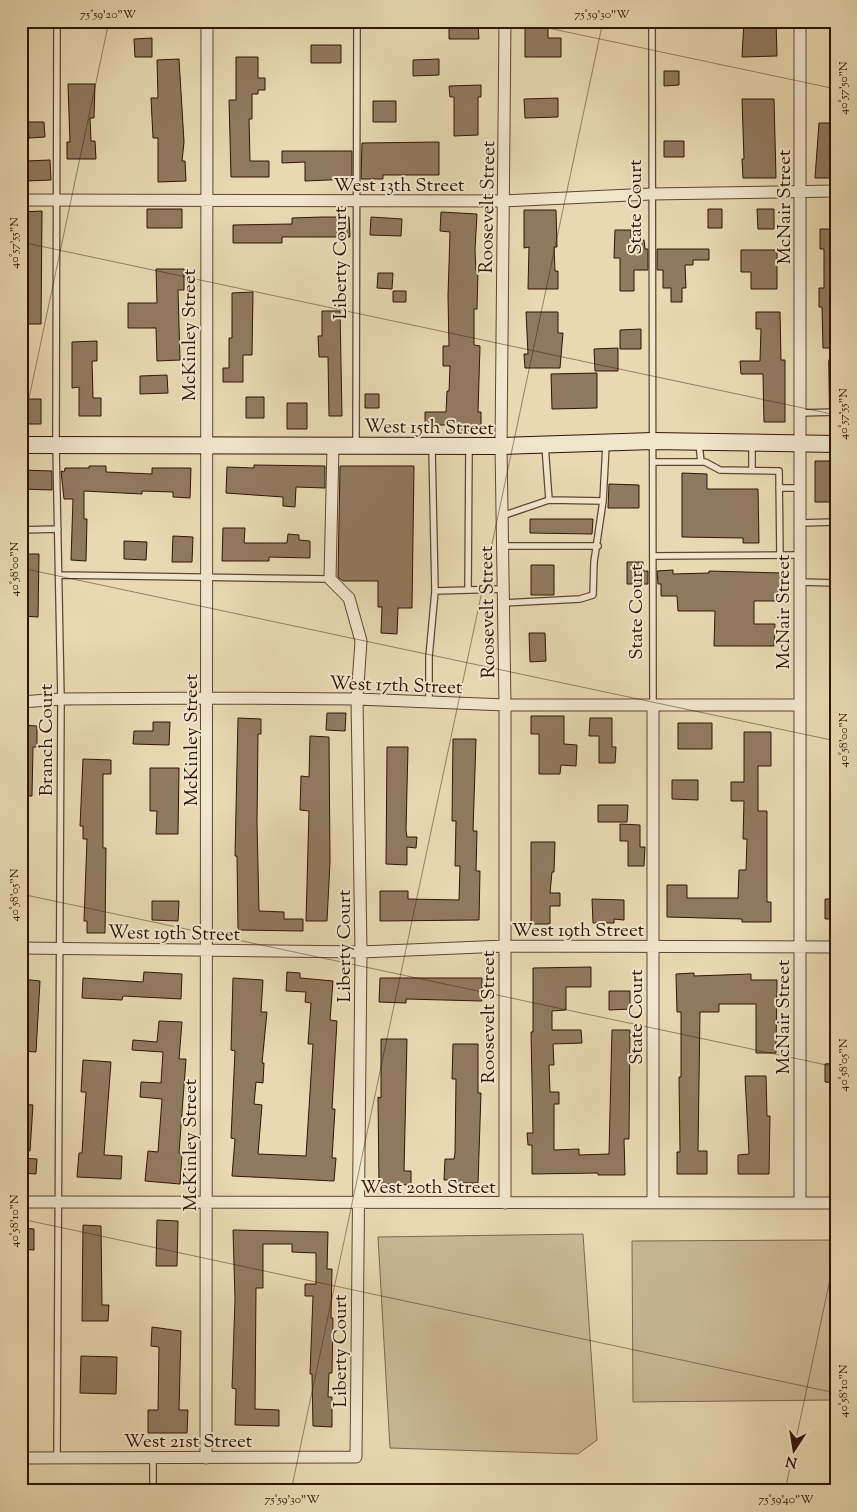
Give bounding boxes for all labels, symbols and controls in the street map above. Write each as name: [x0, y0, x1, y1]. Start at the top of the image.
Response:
text: 75°59'20"W: [80, 6, 137, 24]
text: 75°59'30"W: [574, 6, 630, 24]
text: 40°57'50"N: [835, 61, 853, 115]
street label: Roosevelt Street: [474, 140, 503, 274]
street label: McNair Street: [772, 149, 799, 264]
street label: State Court: [623, 159, 650, 255]
street label: West 13th Street: [334, 173, 465, 200]
street label: Liberty Court: [328, 206, 355, 319]
text: 40°57'55"N: [6, 217, 24, 269]
street label: McKinley Street: [177, 268, 204, 401]
text: 40°57'55"N: [835, 388, 853, 440]
street label: West 15th Street: [364, 414, 495, 443]
text: 40°58'00"N: [6, 541, 24, 596]
street label: Roosevelt Street: [474, 545, 503, 679]
street label: McNair Street: [771, 554, 798, 669]
street label: State Court: [624, 564, 651, 660]
street label: West 17th Street: [329, 671, 463, 702]
street label: McKinley Street: [179, 673, 206, 806]
street label: Branch Court: [34, 683, 61, 796]
text: 40°58'00"N: [835, 712, 853, 767]
text: 40°58'05"N: [6, 868, 24, 921]
street label: Liberty Court: [332, 889, 359, 1002]
street label: West 19th Street: [512, 918, 645, 945]
street label: West 19th Street: [108, 920, 241, 949]
street label: Roosevelt Street: [476, 950, 503, 1083]
street label: McNair Street: [771, 959, 798, 1074]
street label: State Court: [624, 969, 651, 1065]
text: 40°58'05"N: [835, 1038, 853, 1091]
street label: McKinley Street: [178, 1078, 205, 1211]
street label: West 20th Street: [360, 1175, 496, 1202]
text: 40°58'10"N: [6, 1194, 24, 1248]
street label: Liberty Court: [328, 1294, 355, 1407]
text: 40°58'10"N: [835, 1364, 853, 1418]
north arrow: [770, 1424, 820, 1474]
street label: West 21st Street: [124, 1429, 253, 1456]
text: N: [784, 1450, 799, 1472]
text: 75°59'30"W: [264, 1491, 320, 1509]
text: 75°59'40"W: [758, 1491, 814, 1509]

